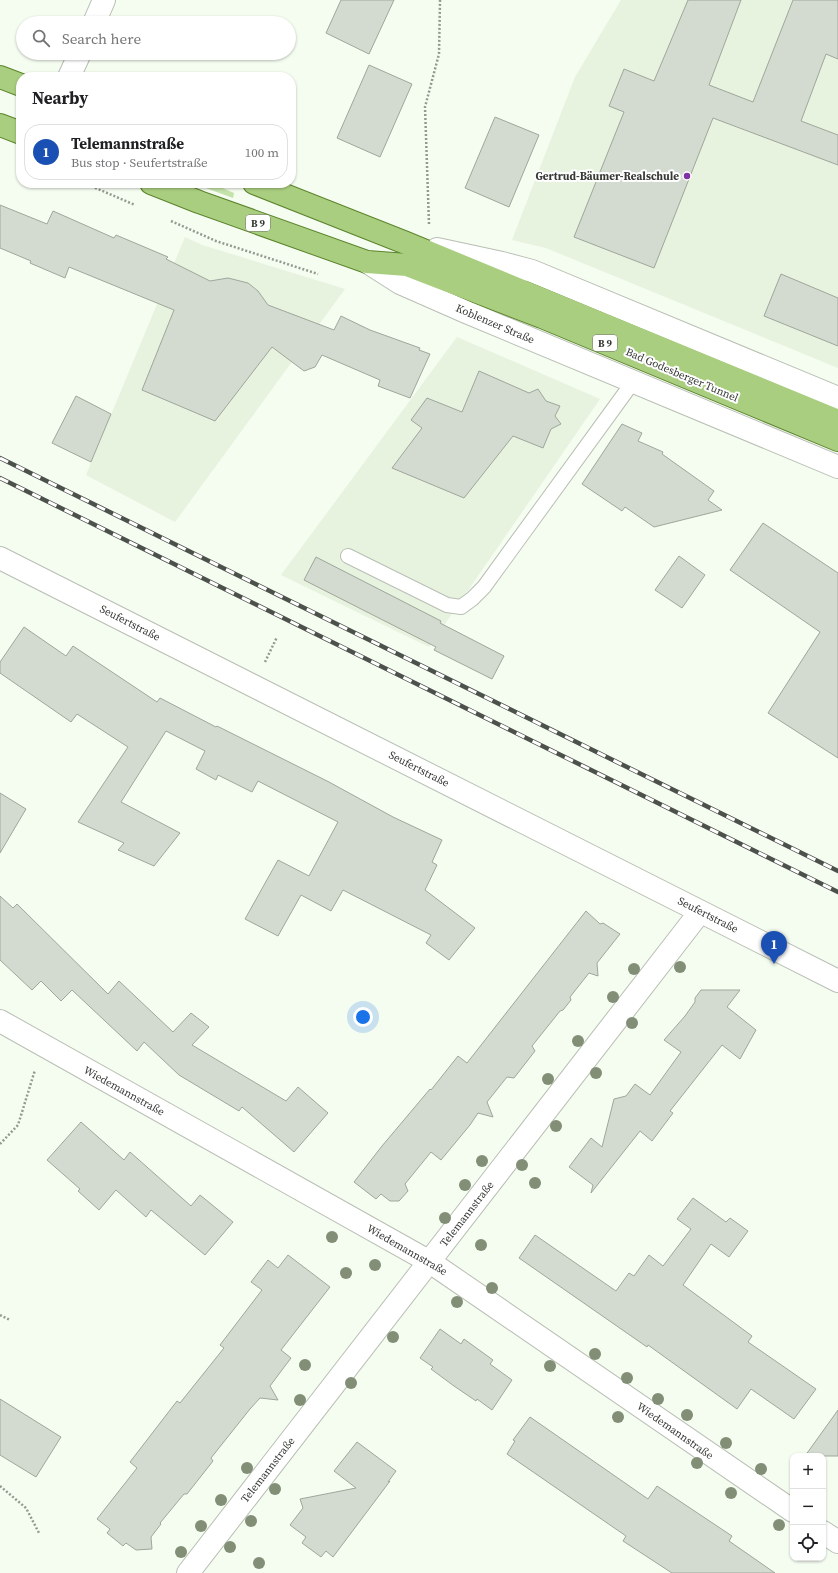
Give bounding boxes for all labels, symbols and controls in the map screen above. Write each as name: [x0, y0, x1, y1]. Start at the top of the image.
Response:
search box: [16, 16, 296, 60]
icon: search: [30, 27, 52, 49]
text: Search here: [62, 28, 141, 49]
text: Nearby: [32, 86, 88, 110]
text: Telemannstraße: [71, 133, 184, 154]
text: 1: [42, 144, 50, 161]
text: 100 m: [245, 144, 279, 161]
text: Bus stop · Seufertstraße: [71, 154, 208, 171]
place label: Gertrud-Bäumer-Realschule: [535, 169, 679, 184]
marker: Gertrud-Bäumer-Realschule: [682, 171, 692, 181]
road number: B 9: [246, 215, 270, 231]
street label: Koblenzer Straße: [453, 301, 537, 347]
road number: B 9: [593, 335, 617, 351]
street label: Bad Godesberger Tunnel: [623, 344, 741, 406]
street label: Seufertstraße: [97, 601, 163, 645]
street label: Seufertstraße: [386, 747, 452, 791]
street label: Seufertstraße: [675, 893, 741, 937]
pin: 1: [761, 931, 787, 964]
your location: [353, 1007, 373, 1027]
street label: Wiedemannstraße: [81, 1063, 168, 1120]
street label: Telemannstraße: [437, 1178, 498, 1250]
street label: Wiedemannstraße: [364, 1221, 450, 1279]
street label: Wiedemannstraße: [634, 1399, 717, 1463]
street label: Telemannstraße: [238, 1434, 299, 1506]
map controls: [790, 1453, 826, 1561]
button: +: [790, 1453, 826, 1489]
button: −: [790, 1489, 826, 1525]
button: locate: [790, 1525, 826, 1561]

